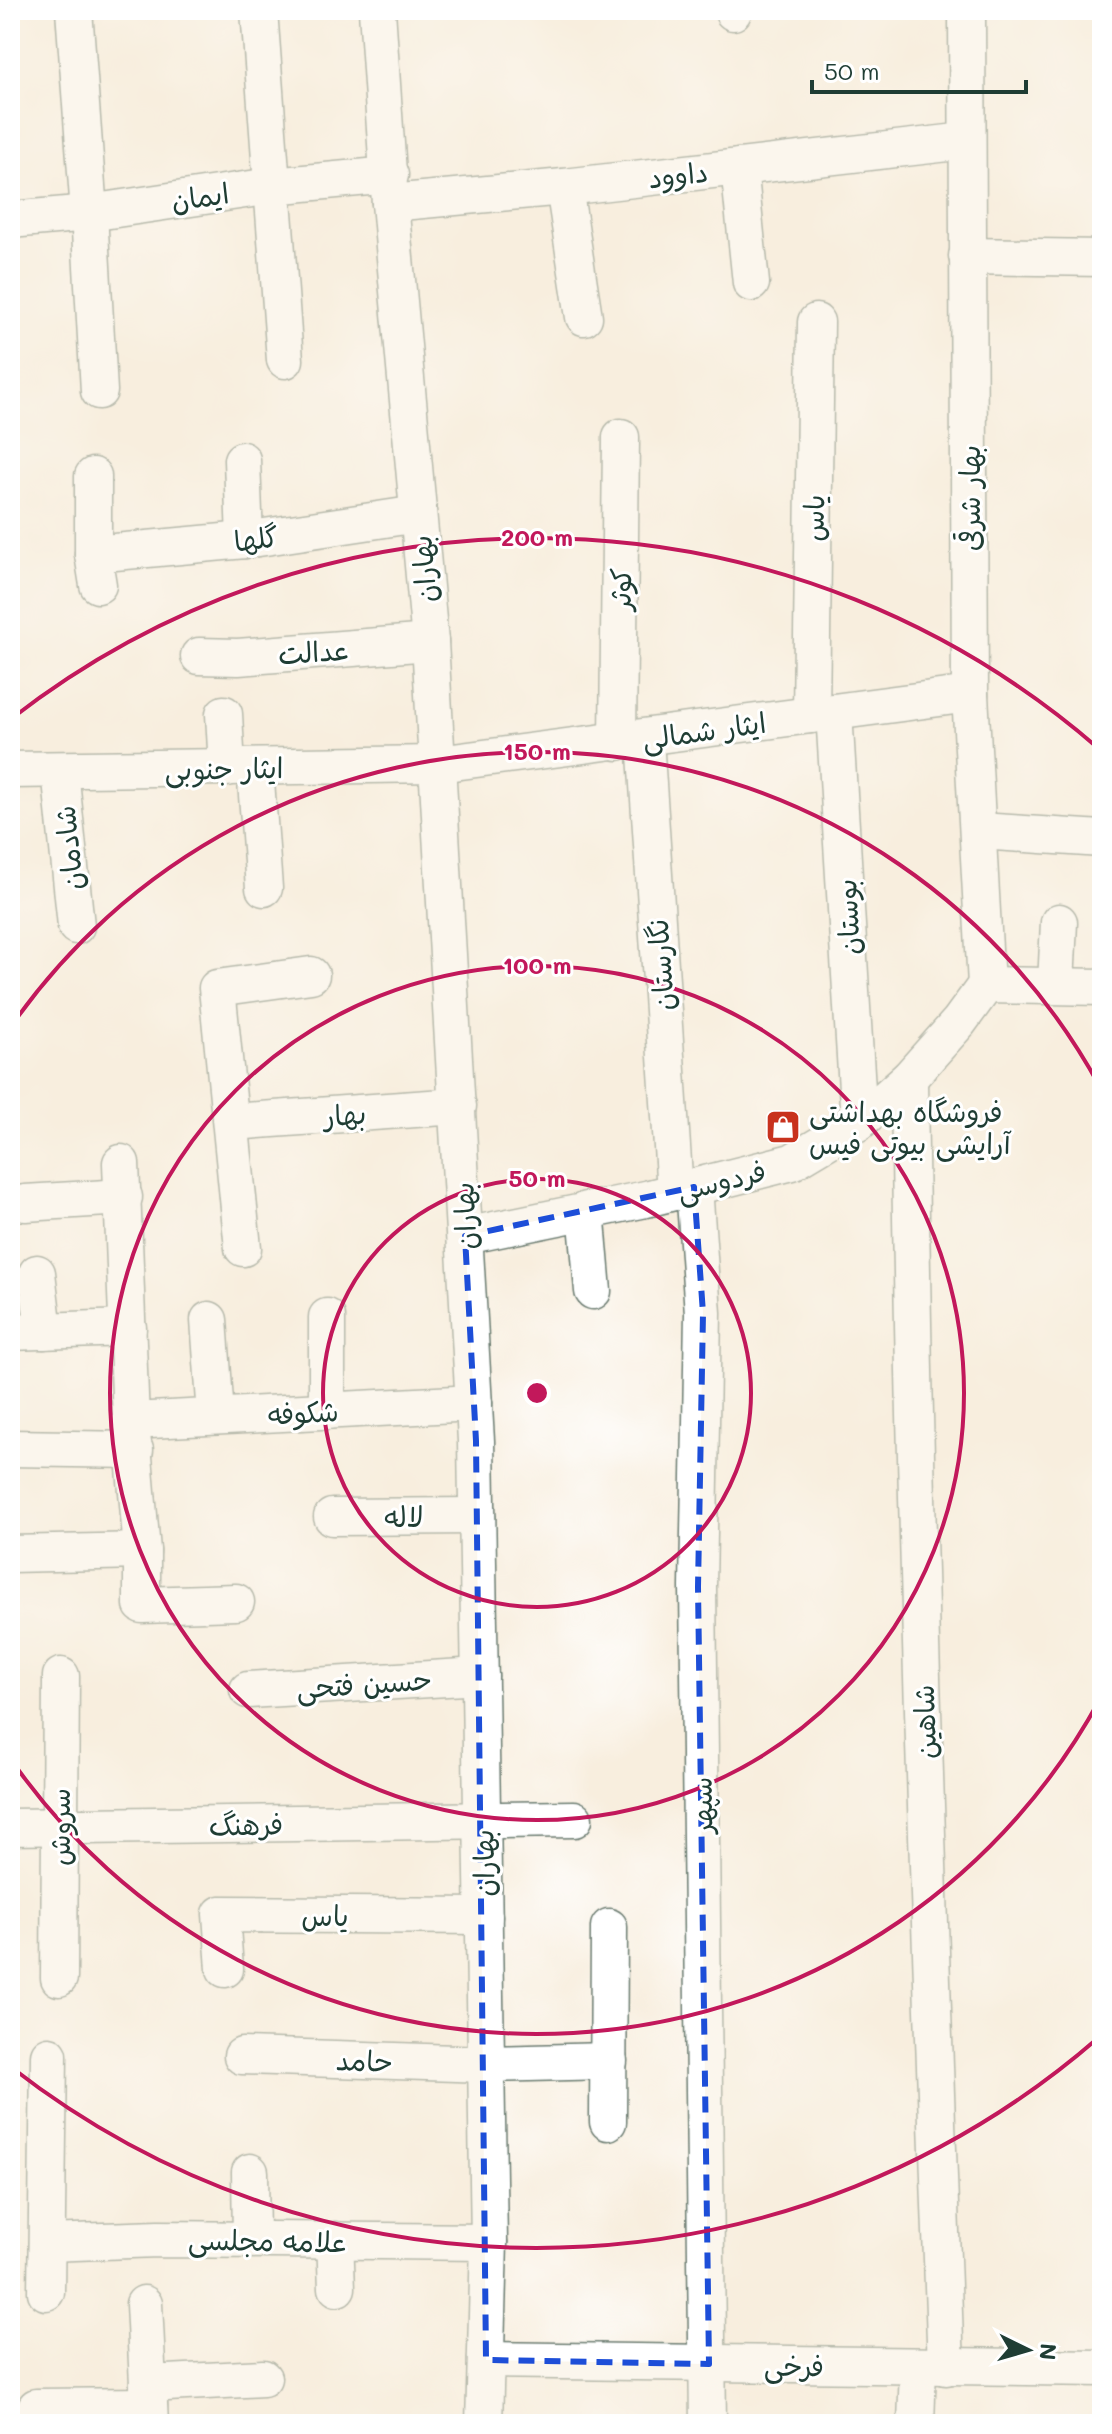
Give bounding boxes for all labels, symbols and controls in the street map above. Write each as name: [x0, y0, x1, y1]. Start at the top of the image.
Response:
scale bar: [812, 44, 1026, 94]
text: 50 m: [824, 55, 880, 86]
street label: داوود: [646, 152, 710, 196]
street label: ایمان: [169, 174, 231, 218]
street label: بهار شرقی: [951, 445, 988, 551]
street label: یاس: [795, 494, 831, 542]
street label: گلها: [232, 517, 280, 559]
text: 200 m: [501, 521, 573, 552]
street label: بهاران: [402, 534, 445, 604]
street label: کوثر: [602, 567, 638, 613]
street label: عدالت: [277, 631, 351, 671]
street label: ایثار شمالی: [640, 704, 768, 757]
text: 150 m: [503, 735, 571, 766]
street label: ایثار جنوبی: [164, 749, 284, 789]
street label: شادمان: [46, 804, 90, 892]
street label: بوستان: [827, 878, 868, 956]
street label: نگارستان: [639, 918, 681, 1012]
text: 100 m: [502, 949, 572, 980]
place label: فروشگاه بهداشتی آرایشی بیوتی فیس: [809, 1093, 1012, 1162]
street label: بهار: [321, 1095, 368, 1135]
shop icon: فروشگاه بهداشتی آرایشی بیوتی فیس: [764, 1108, 802, 1146]
street label: فردوسی: [673, 1152, 770, 1209]
text: 50 m: [508, 1162, 566, 1193]
street label: بهاران: [444, 1181, 485, 1251]
centre of rings: [523, 1379, 551, 1407]
street label: شکوفه: [267, 1392, 339, 1432]
street label: لاله: [384, 1498, 424, 1534]
street label: حسین فتحی: [295, 1660, 433, 1707]
street label: شاهین: [905, 1684, 943, 1760]
street label: سپهر: [683, 1776, 722, 1836]
street label: سروش: [41, 1788, 78, 1866]
street label: فرهنگ: [209, 1805, 283, 1843]
street label: بهاران: [464, 1829, 503, 1897]
street label: یاس: [301, 1897, 349, 1933]
street label: حامد: [335, 2041, 393, 2079]
street label: علامه مجلسی: [188, 2221, 348, 2260]
north arrow: [988, 2310, 1068, 2390]
text: N: [1033, 2342, 1064, 2361]
street label: فرخی: [764, 2346, 824, 2385]

